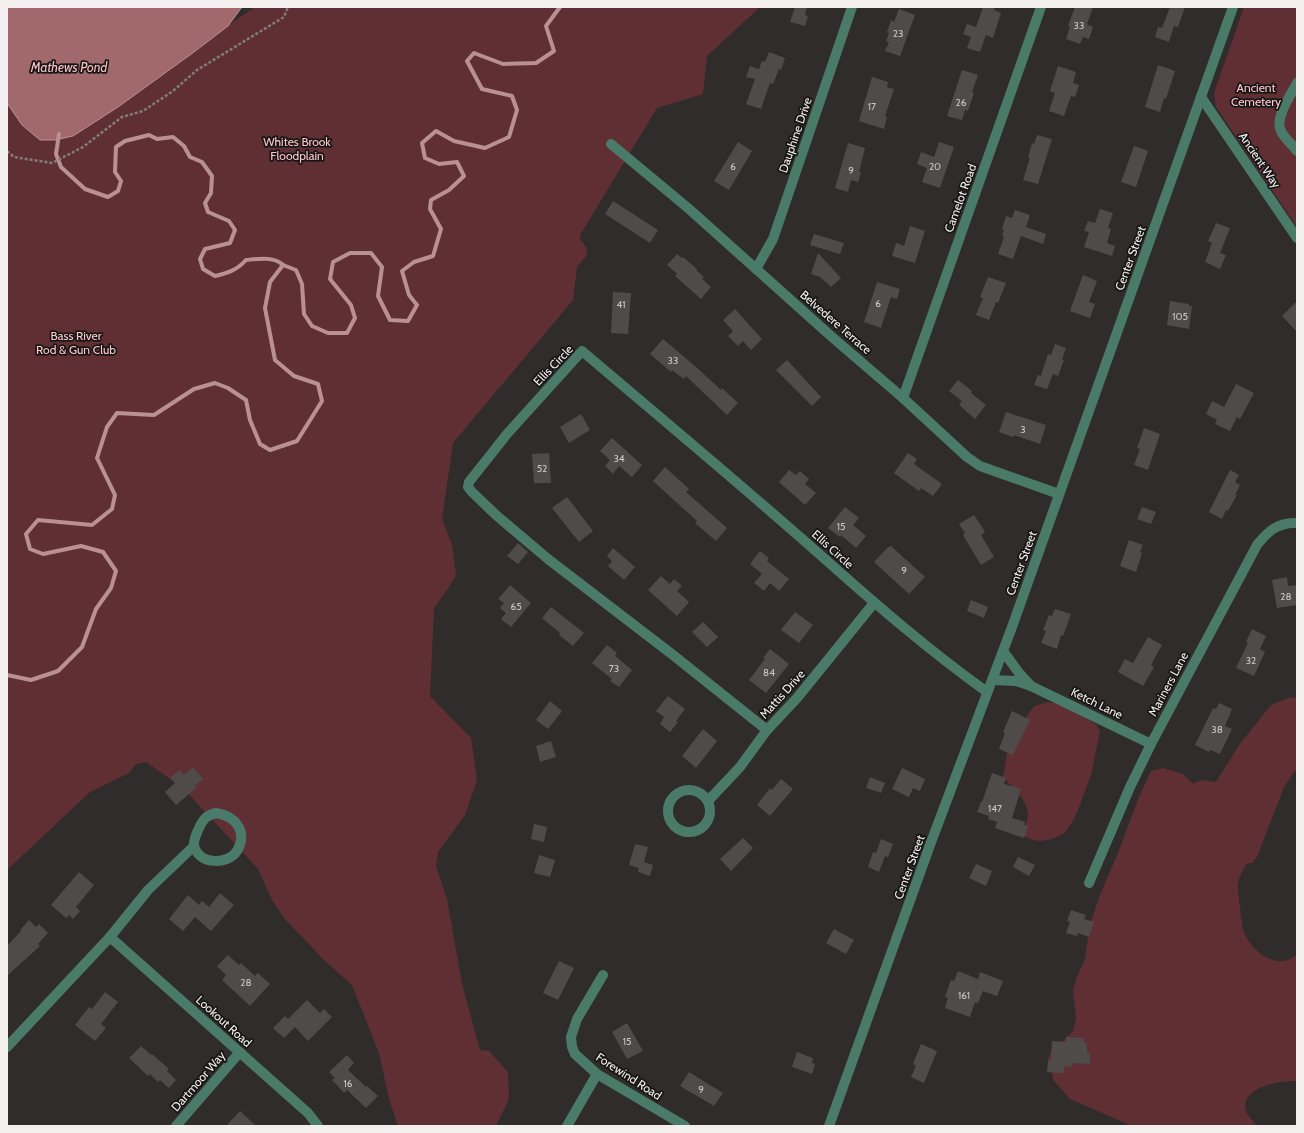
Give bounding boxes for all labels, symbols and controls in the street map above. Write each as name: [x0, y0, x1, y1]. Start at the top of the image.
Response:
house number: 33: [1074, 19, 1084, 32]
house number: 23: [893, 27, 903, 40]
water label: Mathews Pond: [30, 59, 107, 75]
park label: Ancient Cemetery: [1231, 80, 1281, 109]
street label: Dauphine Drive: [775, 95, 815, 175]
house number: 26: [956, 96, 967, 109]
house number: 17: [868, 100, 876, 113]
street label: Ancient Way: [1236, 129, 1284, 191]
park label: Whites Brook Floodplain: [263, 134, 331, 163]
house number: 6: [730, 160, 736, 173]
house number: 20: [929, 160, 941, 173]
street label: Camelot Road: [941, 162, 979, 234]
house number: 9: [848, 164, 854, 177]
street label: Center Street: [1111, 224, 1149, 292]
street label: Belvedere Terrace: [797, 287, 875, 357]
house number: 6: [875, 297, 881, 310]
house number: 41: [616, 298, 626, 311]
house number: 105: [1172, 310, 1188, 323]
park label: Bass River Rod & Gun Club: [36, 328, 116, 357]
street label: Ellis Circle: [530, 342, 576, 388]
house number: 33: [668, 354, 678, 367]
house number: 3: [1020, 423, 1026, 436]
house number: 34: [613, 452, 625, 465]
house number: 52: [537, 462, 547, 475]
house number: 15: [837, 520, 845, 533]
street label: Ellis Circle: [809, 526, 857, 572]
street label: Center Street: [1002, 529, 1040, 597]
house number: 9: [901, 564, 907, 577]
house number: 28: [1280, 590, 1292, 603]
house number: 65: [510, 600, 522, 613]
street label: Mariners Lane: [1145, 649, 1191, 719]
house number: 32: [1246, 654, 1256, 667]
house number: 73: [609, 662, 619, 675]
street label: Mattis Drive: [756, 666, 808, 722]
house number: 84: [763, 666, 775, 679]
street label: Ketch Lane: [1069, 684, 1125, 722]
house number: 38: [1211, 723, 1223, 736]
house number: 147: [988, 802, 1002, 815]
street label: Center Street: [890, 833, 928, 901]
house number: 28: [240, 976, 252, 989]
house number: 161: [958, 989, 970, 1002]
street label: Lookout Road: [193, 992, 255, 1050]
house number: 15: [623, 1035, 631, 1048]
street label: Dartmoor Way: [168, 1048, 228, 1114]
street label: Forewind Road: [593, 1049, 665, 1103]
house number: 16: [344, 1077, 353, 1090]
house number: 9: [698, 1083, 704, 1096]

